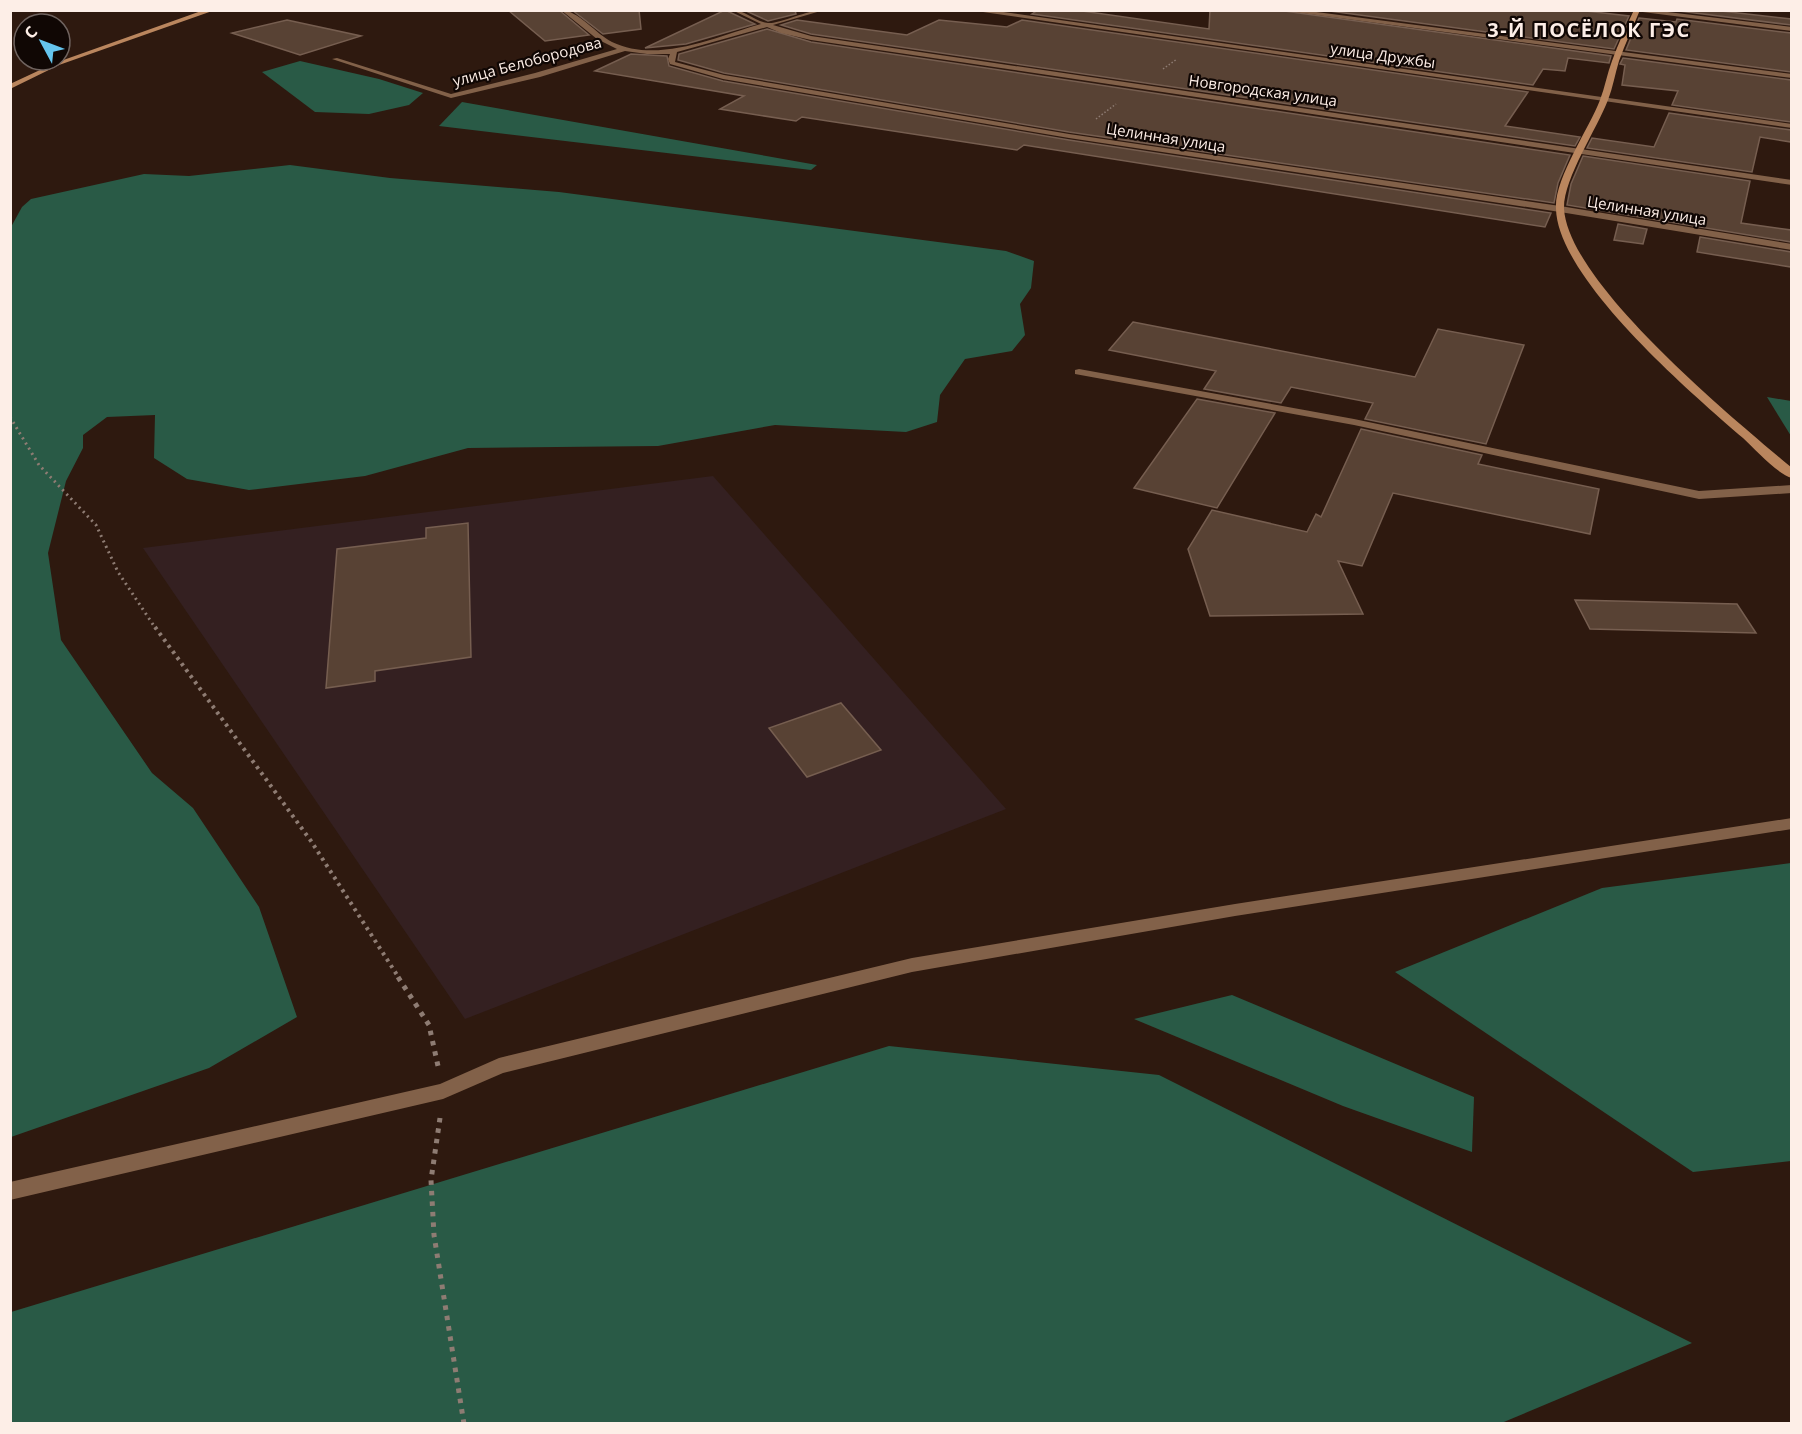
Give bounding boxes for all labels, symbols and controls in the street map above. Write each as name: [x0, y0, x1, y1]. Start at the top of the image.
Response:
north arrow: [12, 12, 72, 72]
district label: 3-Й ПОСЁЛОК ГЭС: [1487, 16, 1691, 43]
text: С: [19, 21, 42, 43]
street label: улица Белобородова: [450, 32, 604, 90]
street label: улица Дружбы: [1329, 38, 1437, 72]
street label: Новгородская улица: [1187, 70, 1339, 110]
street label: Целинная улица: [1105, 118, 1227, 156]
street label: Целинная улица: [1586, 191, 1708, 229]

